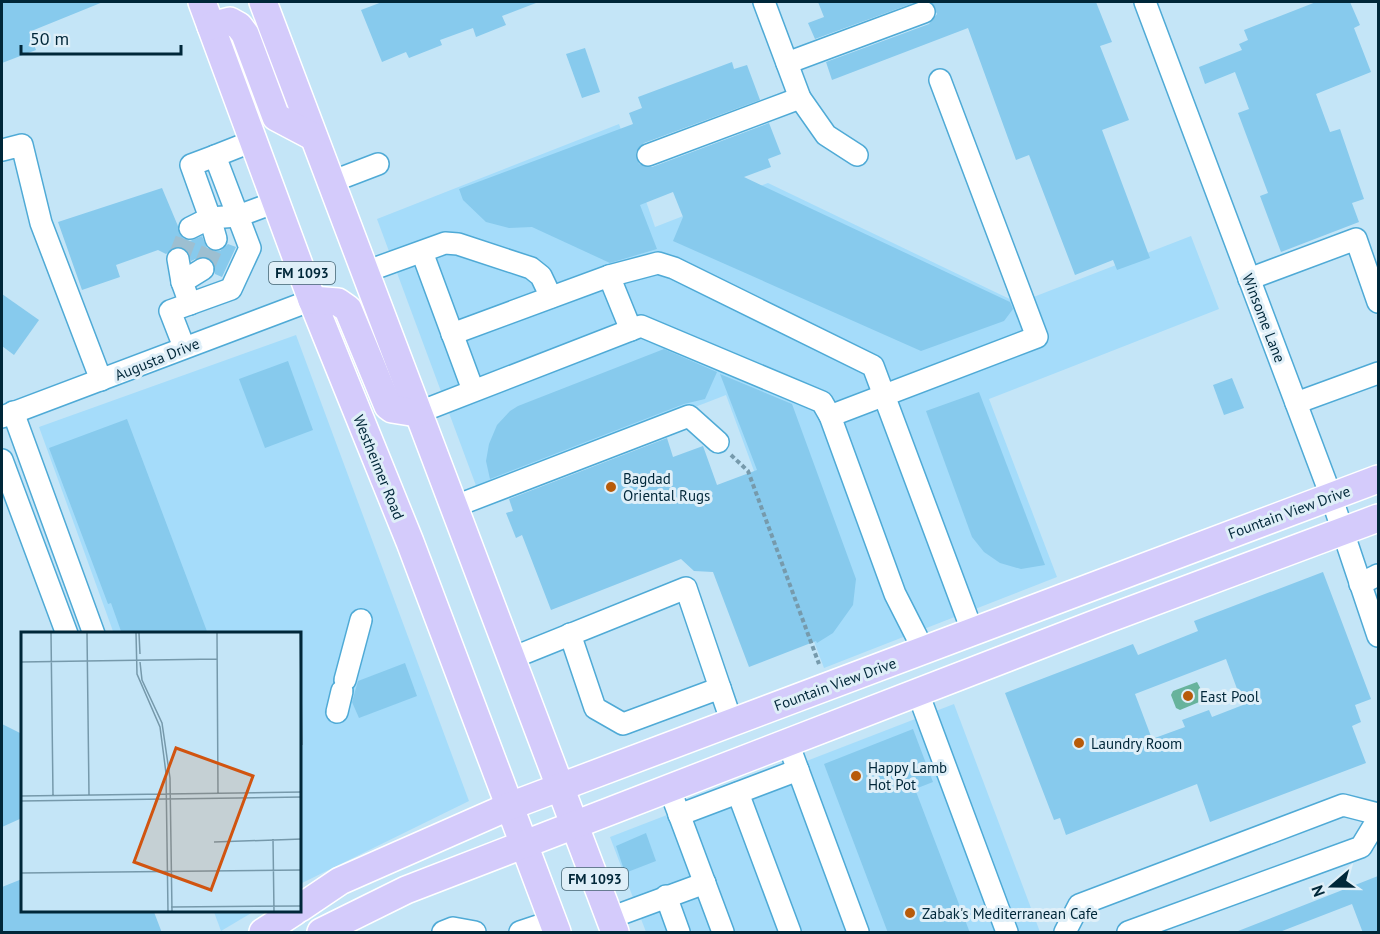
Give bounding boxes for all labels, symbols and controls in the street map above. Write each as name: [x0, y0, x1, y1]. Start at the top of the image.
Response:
scale bar: [21, 18, 182, 56]
text: 50 m: [30, 27, 69, 50]
road number: FM 1093: [269, 262, 335, 284]
street label: Winsome Lane: [1238, 271, 1290, 365]
street label: Augusta Drive: [112, 333, 202, 385]
street label: Westheimer Road: [349, 412, 409, 522]
place label: Bagdad Oriental Rugs: [623, 469, 710, 505]
marker: Bagdad Oriental Rugs: [604, 480, 618, 494]
street label: Fountain View Drive: [1225, 481, 1353, 543]
inset map: [21, 632, 302, 913]
street label: Fountain View Drive: [771, 653, 899, 715]
place label: East Pool: [1200, 687, 1260, 706]
marker: East Pool: [1181, 689, 1195, 703]
place label: Laundry Room: [1091, 734, 1182, 753]
marker: Laundry Room: [1072, 736, 1086, 750]
place label: Happy Lamb Hot Pot: [868, 758, 947, 794]
marker: Happy Lamb Hot Pot: [849, 769, 863, 783]
north arrow: [1302, 856, 1362, 916]
road number: FM 1093: [562, 868, 628, 890]
text: N: [1307, 883, 1329, 899]
place label: Zabak's Mediterranean Cafe: [922, 904, 1098, 923]
marker: Zabak's Mediterranean Cafe: [903, 906, 917, 920]

